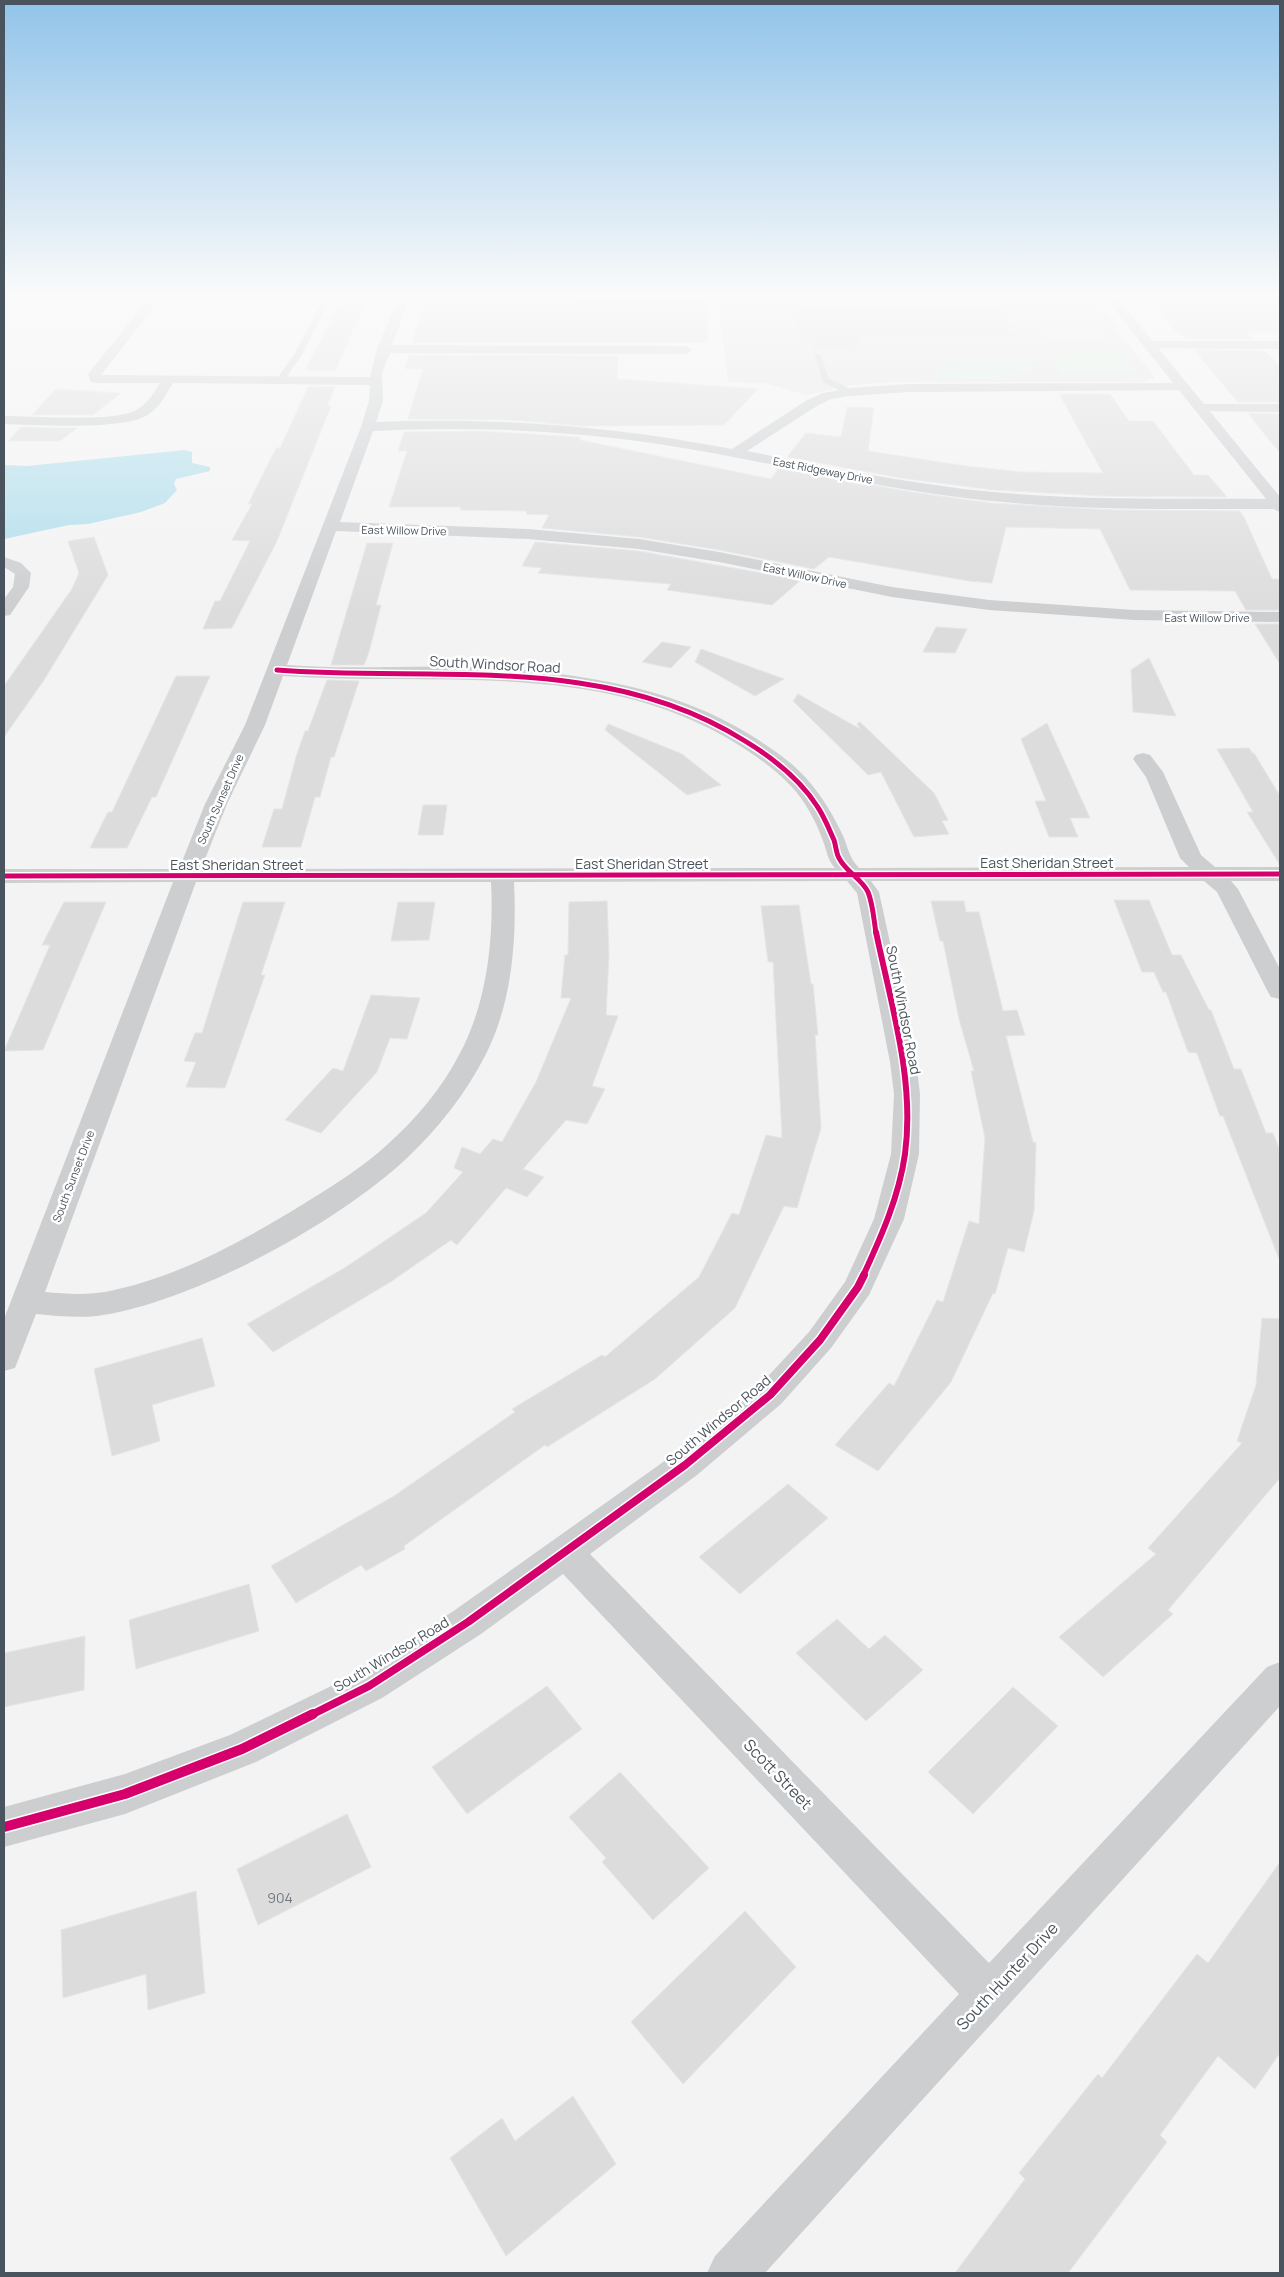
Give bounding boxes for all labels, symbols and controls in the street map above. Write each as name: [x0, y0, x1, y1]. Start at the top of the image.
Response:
street label: East Ridgeway Drive: [772, 453, 875, 487]
street label: East Willow Drive: [361, 522, 447, 538]
street label: East Willow Drive: [762, 559, 849, 591]
street label: East Willow Drive: [1164, 610, 1250, 625]
street label: South Windsor Road: [429, 651, 561, 677]
street label: South Sunset Drive: [193, 751, 247, 847]
street label: East Sheridan Street: [980, 853, 1114, 872]
street label: East Sheridan Street: [575, 854, 709, 873]
street label: East Sheridan Street: [170, 855, 304, 874]
street label: South Windsor Road: [882, 944, 926, 1076]
street label: South Sunset Drive: [49, 1127, 98, 1224]
street label: South Windsor Road: [662, 1371, 774, 1469]
street label: South Windsor Road: [330, 1612, 452, 1696]
street label: Scott Street: [739, 1734, 817, 1814]
house number: 904: [267, 1888, 293, 1907]
street label: South Hunter Drive: [951, 1917, 1063, 2035]

